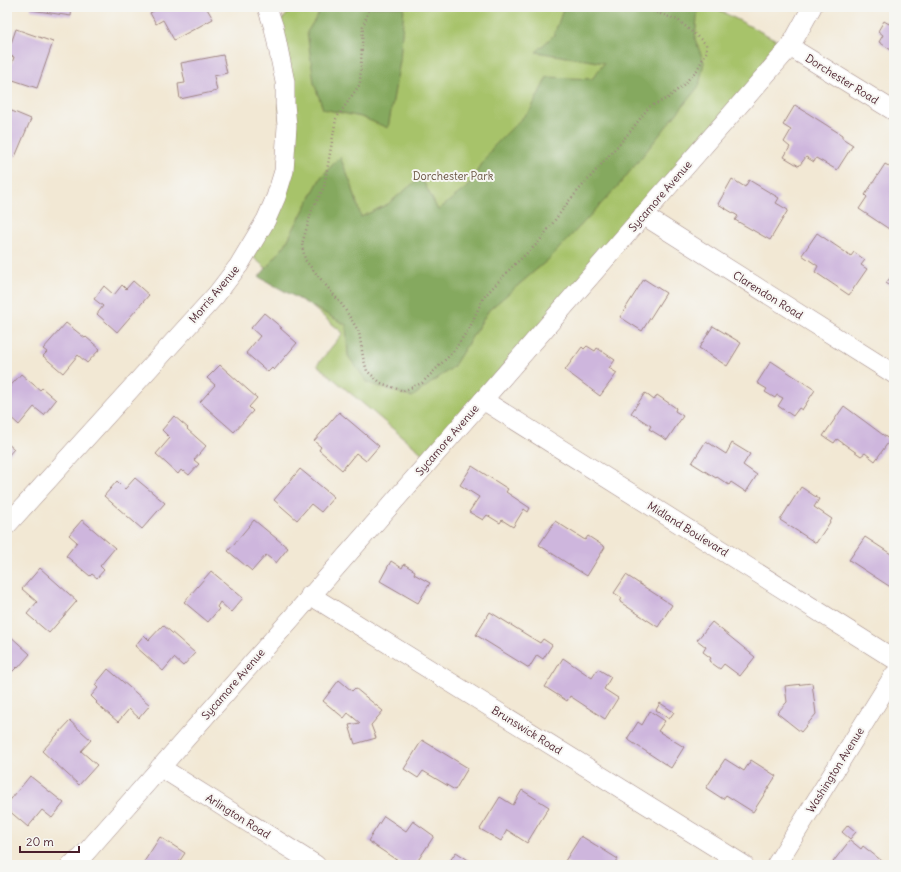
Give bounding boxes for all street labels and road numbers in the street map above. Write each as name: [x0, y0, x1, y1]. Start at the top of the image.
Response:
street label: Dorchester Road: [803, 51, 882, 107]
street label: Sycamore Avenue: [625, 158, 695, 234]
street label: Morris Avenue: [186, 262, 242, 326]
street label: Clarendon Road: [730, 268, 806, 322]
street label: Sycamore Avenue: [412, 402, 482, 478]
street label: Midland Boulevard: [645, 499, 731, 560]
street label: Sycamore Avenue: [198, 646, 268, 722]
street label: Brunswick Road: [489, 703, 565, 757]
street label: Washington Avenue: [803, 725, 867, 815]
street label: Arlington Road: [203, 791, 273, 842]

